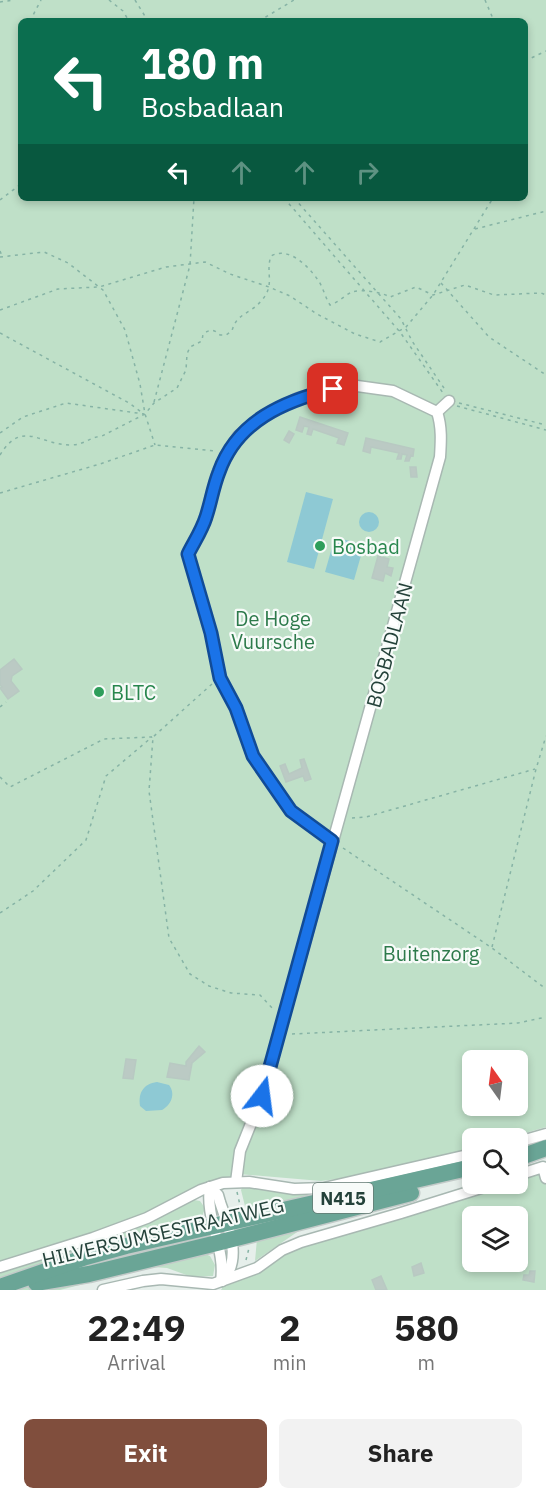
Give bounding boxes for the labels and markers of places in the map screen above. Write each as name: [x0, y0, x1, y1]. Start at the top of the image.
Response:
pin: [307, 363, 358, 414]
place label: Bosbad: [332, 533, 400, 560]
marker: Bosbad: [313, 539, 327, 553]
place label: BLTC: [111, 679, 156, 706]
marker: BLTC: [92, 685, 106, 699]

